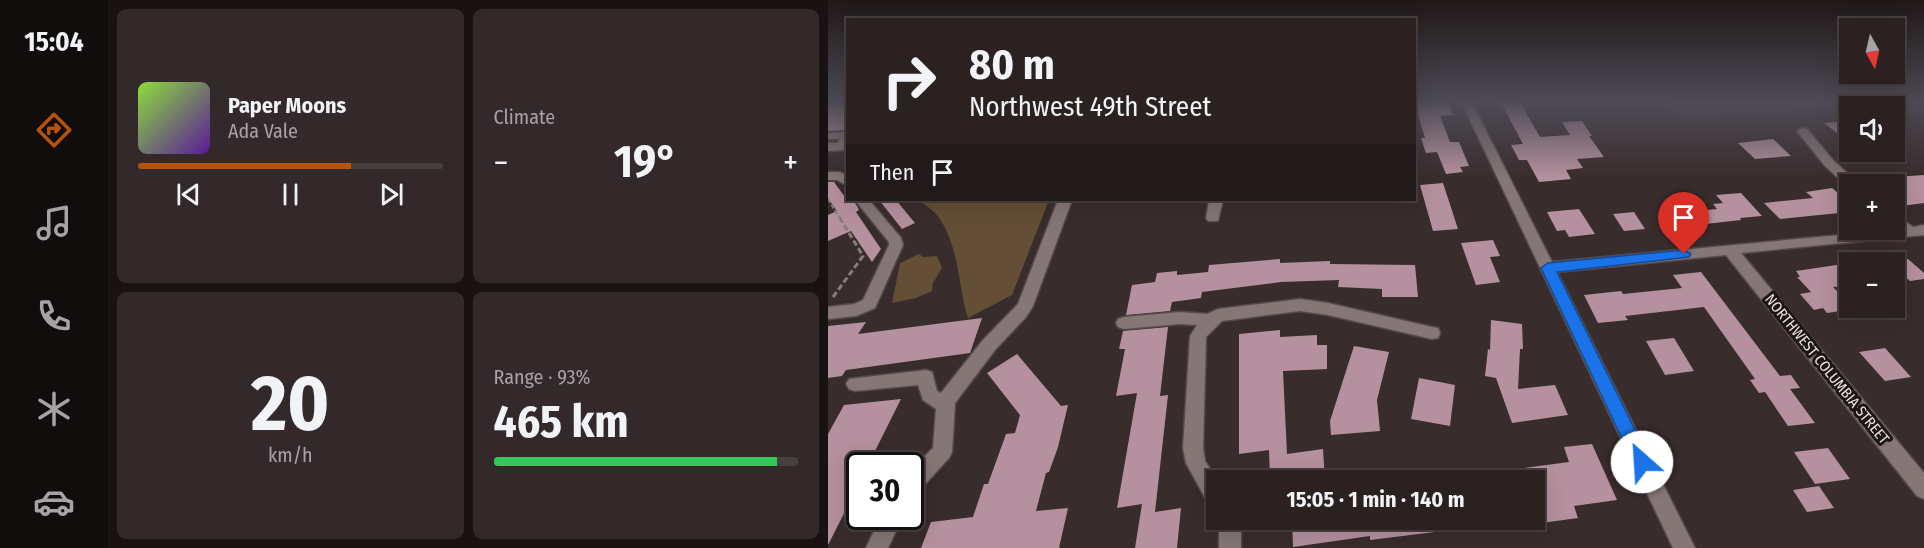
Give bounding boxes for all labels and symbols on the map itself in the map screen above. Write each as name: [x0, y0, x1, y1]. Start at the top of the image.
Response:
north arrow: [1839, 18, 1905, 84]
pin: [1658, 192, 1709, 254]
street label: NORTHWEST COLUMBIA STREET: [1761, 290, 1893, 448]
position arrow: [1610, 430, 1674, 494]
speed limit sign: 30: [846, 452, 924, 530]

